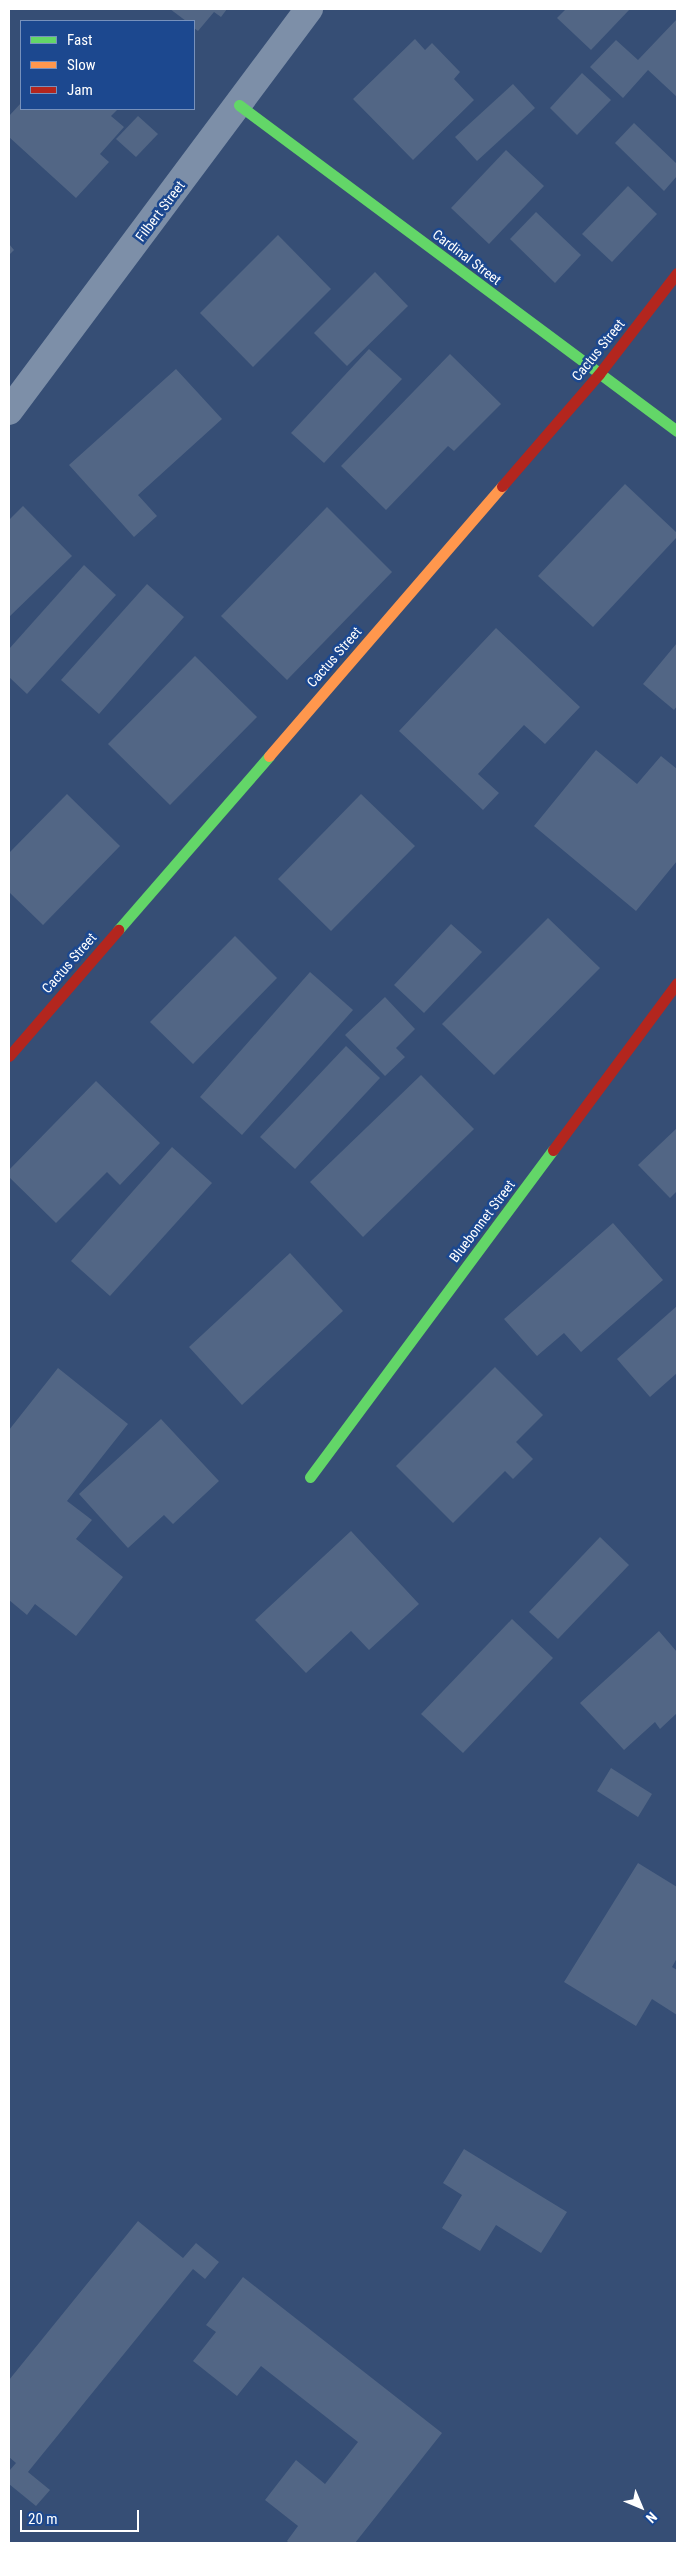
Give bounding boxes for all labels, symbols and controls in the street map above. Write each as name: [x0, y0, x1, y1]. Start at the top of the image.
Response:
legend: [20, 20, 195, 110]
text: Fast: [67, 31, 92, 49]
text: Slow: [67, 56, 96, 74]
text: Jam: [67, 81, 93, 99]
street label: Filbert Street: [132, 177, 188, 245]
street label: Cardinal Street: [429, 226, 505, 288]
street label: Cactus Street: [568, 316, 628, 384]
street label: Cactus Street: [303, 623, 365, 691]
street label: Cactus Street: [38, 929, 100, 997]
street label: Bluebonnet Street: [446, 1177, 518, 1265]
north arrow: [616, 2482, 666, 2532]
scale bar: [22, 2500, 141, 2532]
text: N: [643, 2509, 660, 2526]
text: 20 m: [28, 2510, 58, 2528]

